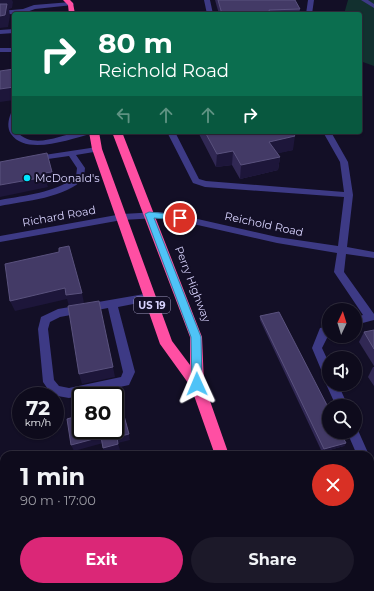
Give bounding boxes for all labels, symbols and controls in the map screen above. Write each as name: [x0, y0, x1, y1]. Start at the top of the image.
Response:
text: 80 m: [98, 26, 173, 60]
icon: right: [32, 28, 84, 80]
text: Reichold Road: [98, 60, 229, 82]
icon: left: [113, 104, 135, 126]
icon: ahead: [155, 104, 177, 126]
icon: ahead: [197, 104, 219, 126]
icon: right: [239, 104, 261, 126]
place label: McDonald's: [35, 171, 100, 185]
marker: McDonald's: [22, 173, 32, 183]
pin: [163, 201, 197, 235]
street label: Richard Road: [21, 203, 97, 229]
icon: arrive: [169, 207, 191, 229]
street label: Reichold Road: [223, 209, 305, 239]
street label: Perry Highway: [172, 244, 214, 324]
road number: US 19: [134, 297, 170, 313]
north arrow: [322, 303, 362, 343]
map controls: [322, 303, 362, 439]
button: sound: [322, 351, 362, 391]
position arrow: [176, 363, 218, 405]
speed limit sign: 80: [72, 387, 124, 439]
text: 72: [26, 396, 50, 420]
button: search: [322, 399, 362, 439]
text: km/h: [25, 416, 51, 429]
text: 1 min: [20, 462, 85, 491]
button: close: [312, 464, 354, 506]
text: 90 m · 17:00: [20, 492, 96, 508]
button: Exit: [20, 537, 183, 583]
button: Share: [191, 537, 354, 583]

